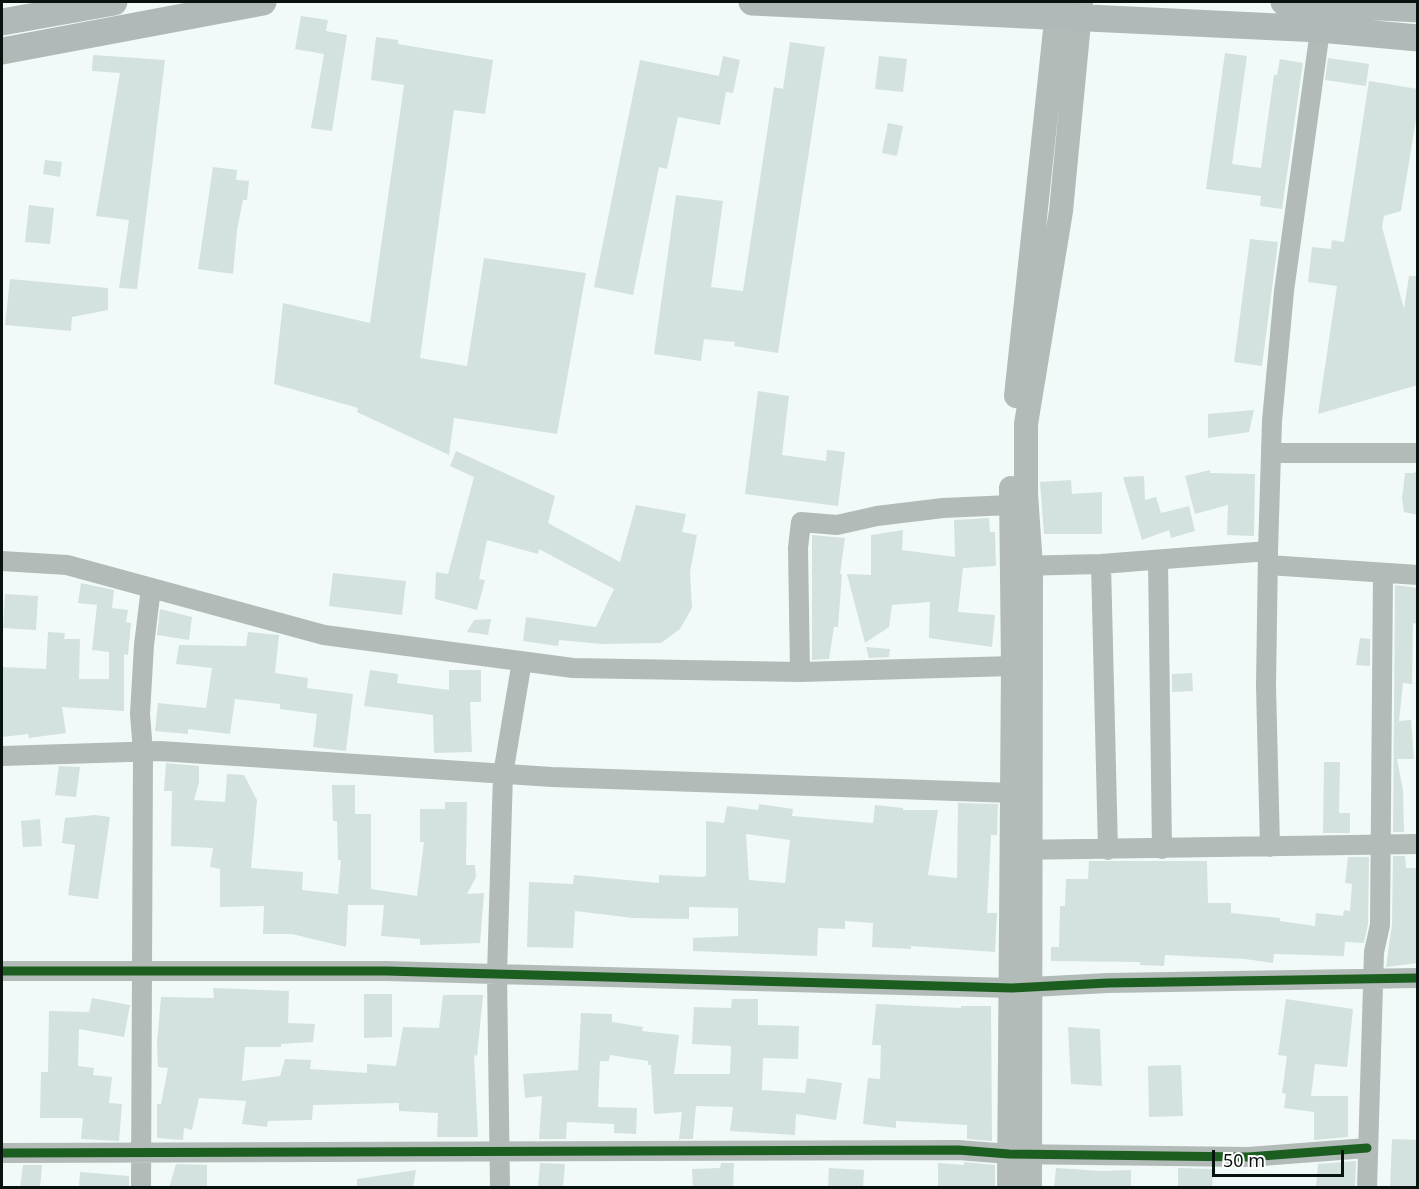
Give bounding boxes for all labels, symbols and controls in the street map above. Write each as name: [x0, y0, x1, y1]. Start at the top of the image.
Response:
scale bar: [1215, 1138, 1347, 1176]
text: 50 m: [1223, 1148, 1265, 1172]

